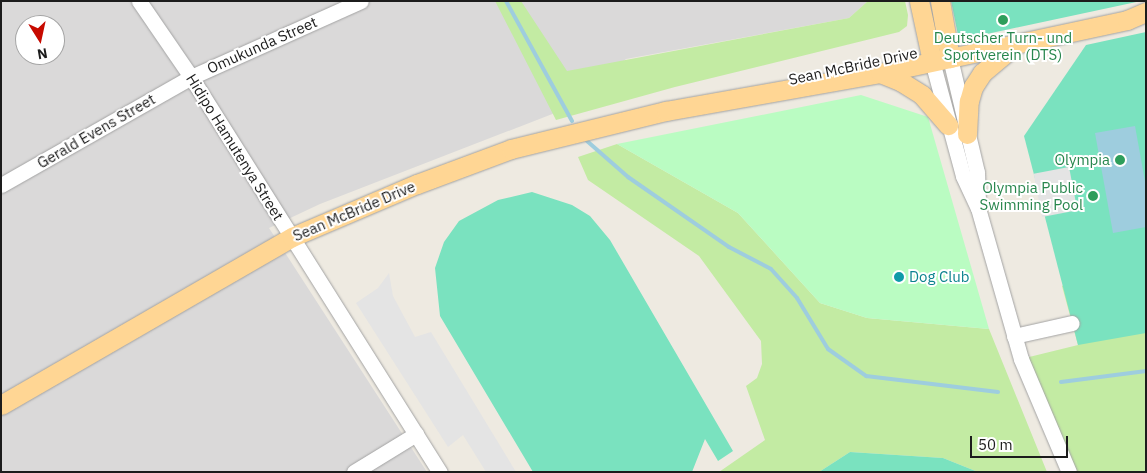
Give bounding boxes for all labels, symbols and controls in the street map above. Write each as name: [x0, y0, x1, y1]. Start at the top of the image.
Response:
street label: Omukunda Street: [204, 13, 320, 77]
marker: Deutscher Turn- und Sportverein (DTS): [997, 14, 1009, 26]
north arrow: [15, 15, 65, 65]
place label: Deutscher Turn- und Sportverein (DTS): [934, 28, 1072, 63]
text: N: [36, 44, 49, 64]
street label: Sean McBride Drive: [787, 44, 919, 88]
street label: Hidipo Hamutenya Street: [182, 70, 288, 224]
street label: Gerald Evens Street: [34, 90, 158, 172]
place label: Olympia: [1054, 151, 1110, 169]
marker: Olympia: [1114, 154, 1126, 166]
street label: Sean McBride Drive: [290, 177, 418, 245]
place label: Olympia Public Swimming Pool: [979, 178, 1083, 213]
marker: Olympia Public Swimming Pool: [1087, 190, 1099, 202]
place label: Dog Club: [909, 268, 970, 286]
marker: Dog Club: [893, 271, 905, 283]
scale bar: [972, 426, 1070, 458]
text: 50 m: [978, 435, 1013, 454]

